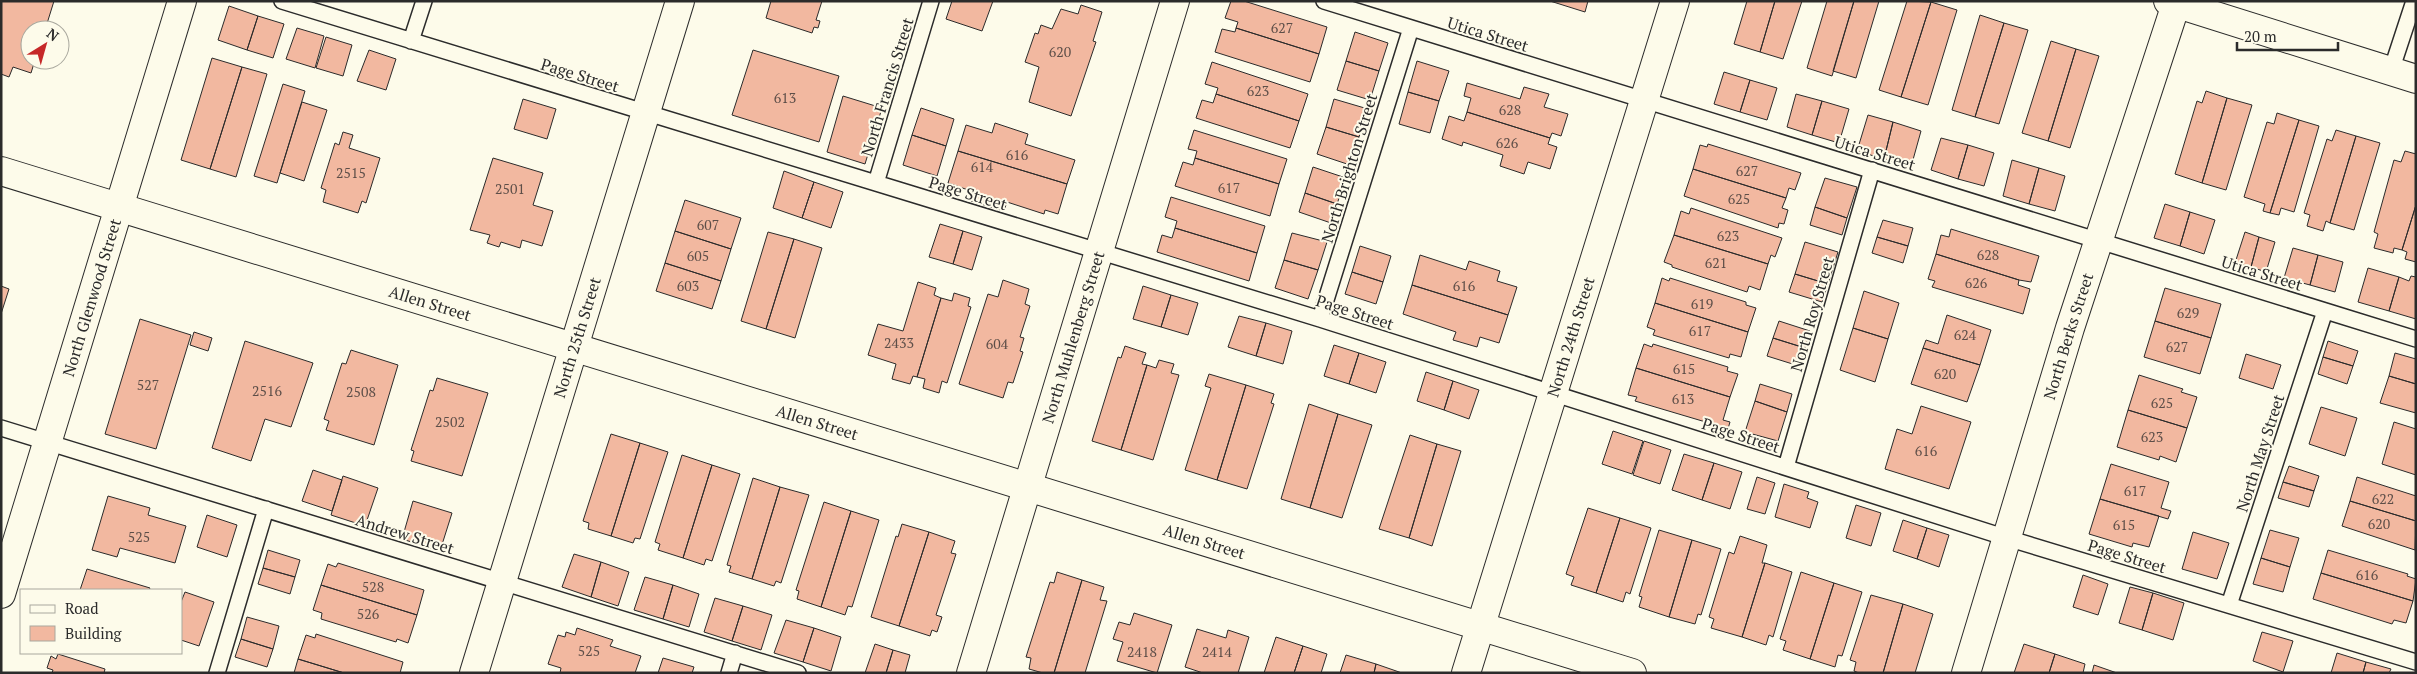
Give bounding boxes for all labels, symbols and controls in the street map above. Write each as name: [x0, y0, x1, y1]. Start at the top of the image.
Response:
street label: Utica Street: [1445, 11, 1531, 57]
street label: North Francis Street: [855, 15, 919, 159]
house number: 627: [1271, 18, 1293, 37]
north arrow: [20, 20, 70, 70]
scale bar: [2237, 20, 2338, 52]
text: N: [43, 23, 63, 45]
text: 20 m: [2244, 26, 2277, 46]
house number: 620: [1049, 42, 1071, 61]
street label: Page Street: [538, 53, 622, 97]
house number: 623: [1247, 81, 1269, 100]
house number: 613: [774, 88, 796, 107]
street label: North Brighton Street: [1316, 90, 1382, 246]
house number: 628: [1499, 100, 1521, 119]
street label: Utica Street: [1832, 130, 1918, 176]
house number: 626: [1496, 133, 1519, 152]
house number: 616: [1006, 145, 1029, 164]
house number: 614: [971, 157, 994, 176]
house number: 627: [1736, 161, 1758, 180]
house number: 2515: [336, 163, 366, 182]
street label: Page Street: [926, 171, 1010, 215]
house number: 617: [1218, 178, 1240, 197]
house number: 2501: [495, 179, 525, 198]
house number: 625: [1728, 189, 1750, 208]
house number: 607: [697, 215, 719, 234]
street label: North Glenwood Street: [57, 216, 126, 379]
house number: 623: [1717, 226, 1739, 245]
house number: 628: [1977, 245, 1999, 264]
house number: 605: [687, 246, 709, 265]
street label: North Muhlenberg Street: [1036, 248, 1109, 426]
street label: Utica Street: [2219, 250, 2305, 296]
house number: 621: [1705, 253, 1727, 272]
street label: North Roy Street: [1785, 254, 1839, 374]
street label: North Berks Street: [2038, 270, 2098, 402]
house number: 626: [1965, 273, 1988, 292]
street label: North 25th Street: [548, 274, 606, 400]
street label: North 24th Street: [1541, 274, 1600, 400]
house number: 603: [677, 276, 699, 295]
house number: 616: [1453, 276, 1476, 295]
street label: Allen Street: [386, 280, 474, 326]
street label: Page Street: [1313, 289, 1397, 335]
house number: 619: [1691, 294, 1713, 313]
house number: 629: [2177, 303, 2199, 322]
house number: 617: [1689, 321, 1711, 340]
house number: 624: [1954, 325, 1977, 344]
house number: 2433: [884, 333, 914, 352]
house number: 604: [986, 334, 1009, 353]
house number: 627: [2166, 337, 2188, 356]
house number: 615: [1673, 359, 1695, 378]
house number: 620: [1934, 364, 1956, 383]
house number: 527: [137, 375, 159, 394]
house number: 2516: [252, 381, 282, 400]
house number: 2508: [346, 382, 376, 401]
house number: 613: [1672, 389, 1694, 408]
street label: North May Street: [2231, 391, 2289, 515]
house number: 625: [2151, 393, 2173, 412]
street label: Allen Street: [773, 399, 861, 445]
house number: 2502: [435, 412, 465, 431]
street label: Page Street: [1699, 412, 1783, 458]
house number: 623: [2141, 427, 2163, 446]
house number: 616: [1915, 441, 1938, 460]
house number: 617: [2124, 481, 2146, 500]
house number: 622: [2372, 489, 2394, 508]
street label: Andrew Street: [353, 509, 457, 559]
house number: 620: [2368, 514, 2390, 533]
house number: 615: [2113, 515, 2135, 534]
street label: Allen Street: [1161, 518, 1248, 564]
house number: 525: [128, 527, 150, 546]
street label: Page Street: [2085, 534, 2169, 578]
house number: 616: [2356, 565, 2379, 584]
house number: 528: [362, 577, 384, 596]
legend: [20, 589, 182, 654]
text: Road: [65, 598, 98, 618]
house number: 526: [357, 604, 380, 623]
text: Building: [65, 623, 123, 643]
house number: 525: [578, 641, 600, 660]
house number: 2418: [1127, 642, 1157, 661]
house number: 2414: [1202, 642, 1232, 661]

